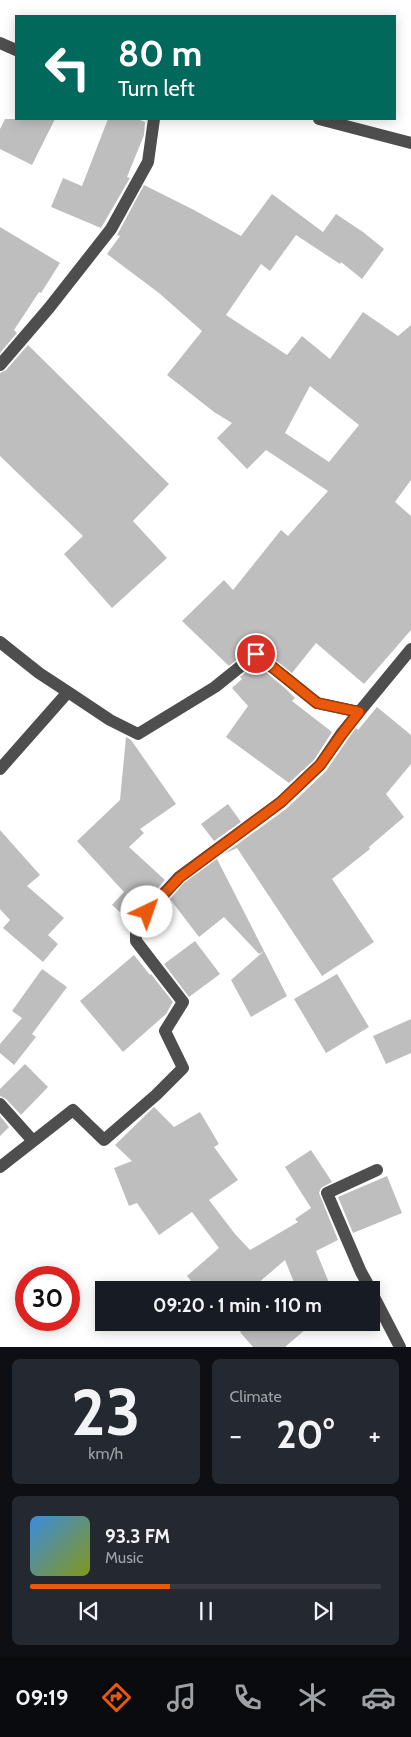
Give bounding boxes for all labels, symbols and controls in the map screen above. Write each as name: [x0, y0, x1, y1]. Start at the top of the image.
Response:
text: 80 m: [118, 32, 202, 75]
icon: left: [35, 35, 100, 100]
text: Turn left: [118, 75, 195, 102]
pin: [235, 633, 277, 675]
icon: arrive: [242, 640, 270, 668]
position arrow: [120, 885, 172, 937]
speed limit sign: 30: [15, 1266, 80, 1331]
text: 09:20 · 1 min · 110 m: [153, 1294, 322, 1317]
text: 23: [71, 1372, 140, 1451]
text: Climate: [230, 1387, 282, 1406]
text: 20°: [276, 1411, 334, 1458]
text: −: [230, 1418, 242, 1452]
text: +: [369, 1418, 381, 1452]
text: km/h: [88, 1444, 123, 1463]
text: 93.3 FM: [105, 1525, 170, 1548]
text: Music: [105, 1548, 143, 1567]
icon: previous: [75, 1597, 103, 1625]
icon: pause: [192, 1597, 220, 1625]
icon: next: [309, 1597, 337, 1625]
icon: directions: [99, 1680, 134, 1715]
icon: music: [164, 1680, 199, 1715]
icon: phone: [230, 1680, 265, 1715]
icon: climate: [295, 1680, 330, 1715]
icon: car: [361, 1680, 396, 1715]
text: 09:19: [15, 1684, 68, 1711]

